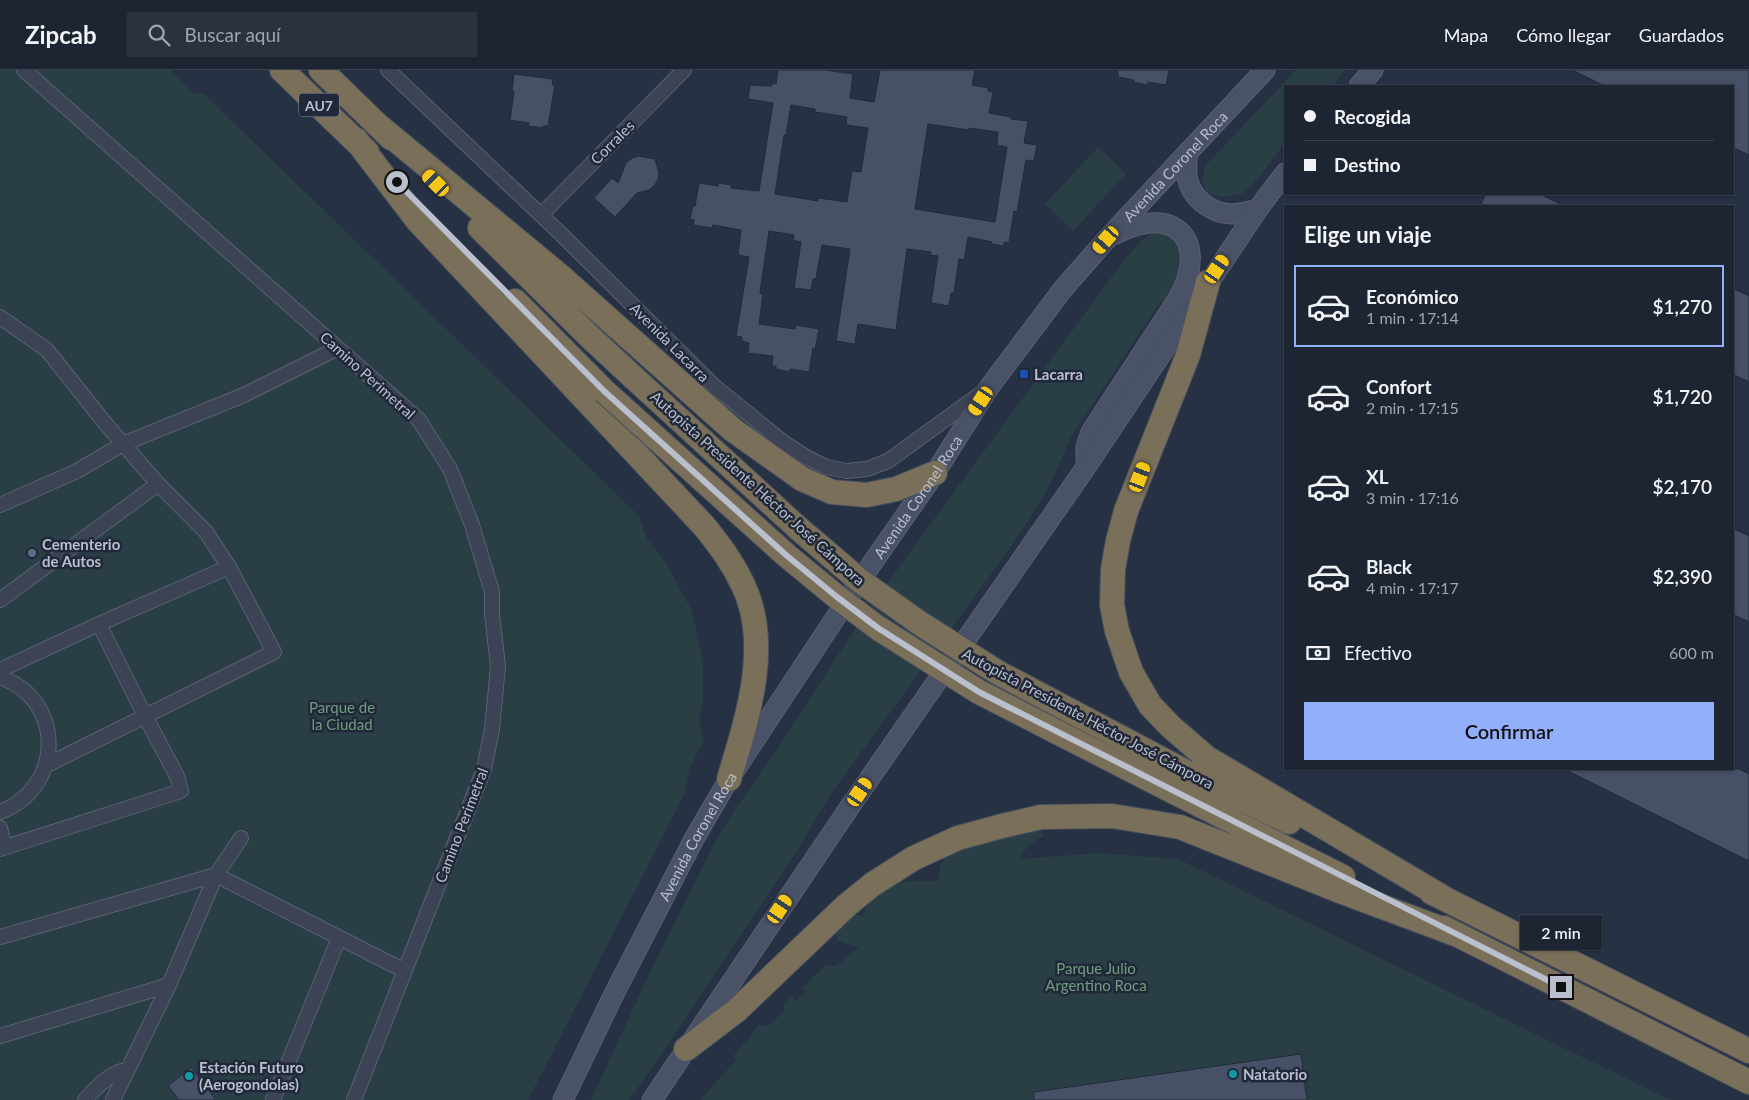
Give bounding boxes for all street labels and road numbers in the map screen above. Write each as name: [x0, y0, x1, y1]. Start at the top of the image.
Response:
road number: AU7: [299, 94, 339, 116]
street label: Avenida Coronel Roca: [1119, 107, 1231, 225]
street label: Corrales: [586, 116, 638, 168]
street label: Avenida Lacarra: [627, 299, 713, 385]
street label: Camino Perimetral: [317, 328, 419, 422]
street label: Autopista Presidente Héctor José Cámpora: [647, 387, 869, 589]
street label: Avenida Coronel Roca: [870, 432, 966, 562]
street label: Autopista Presidente Héctor José Cámpora: [959, 644, 1217, 792]
street label: Camino Perimetral: [431, 765, 491, 885]
street label: Avenida Coronel Roca: [655, 768, 740, 904]

